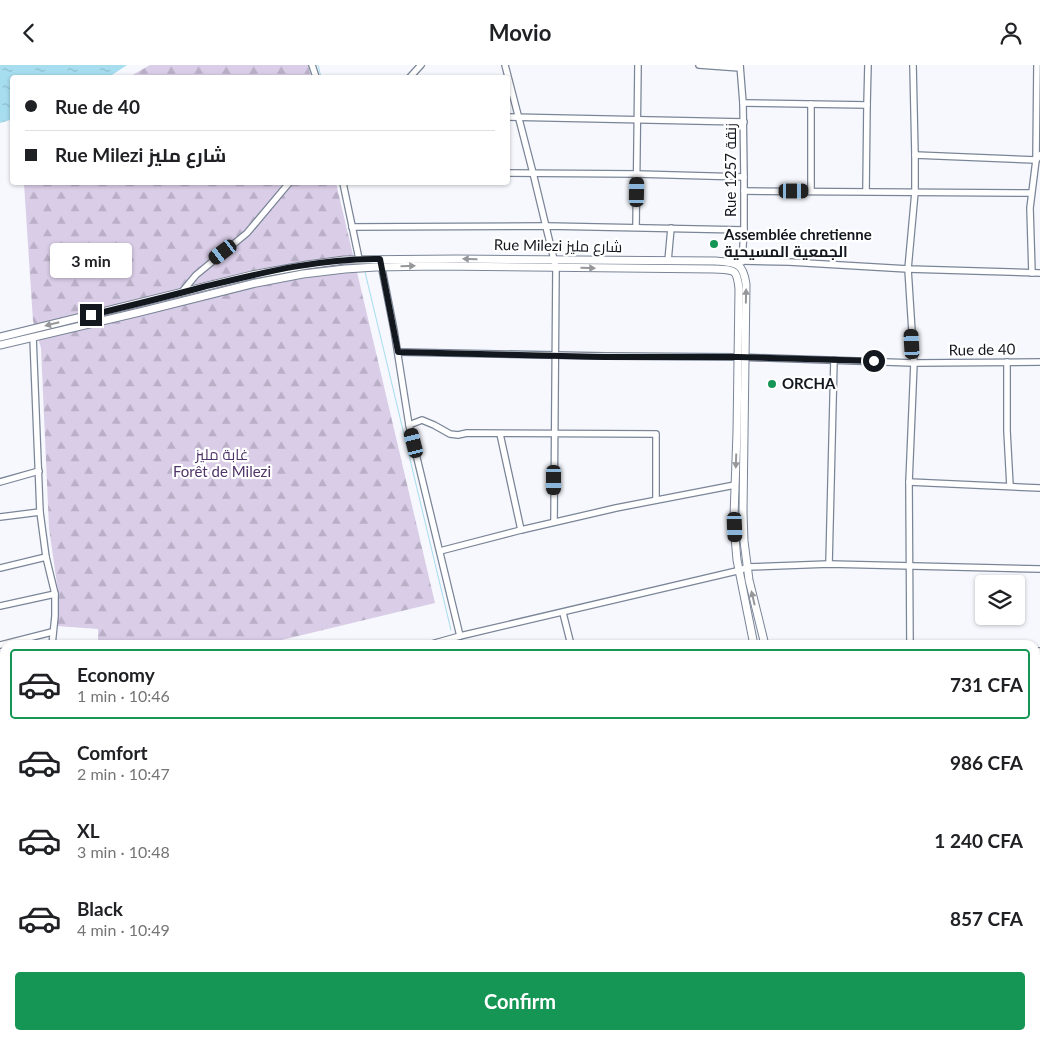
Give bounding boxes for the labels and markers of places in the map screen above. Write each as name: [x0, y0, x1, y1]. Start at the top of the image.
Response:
place label: Assemblée chretienne الجمعية المسيحية: [723, 225, 872, 260]
marker: Assemblée chretienne الجمعية المسيحية: [708, 238, 720, 250]
place label: ORCHA: [782, 374, 836, 392]
marker: ORCHA: [766, 378, 778, 390]

